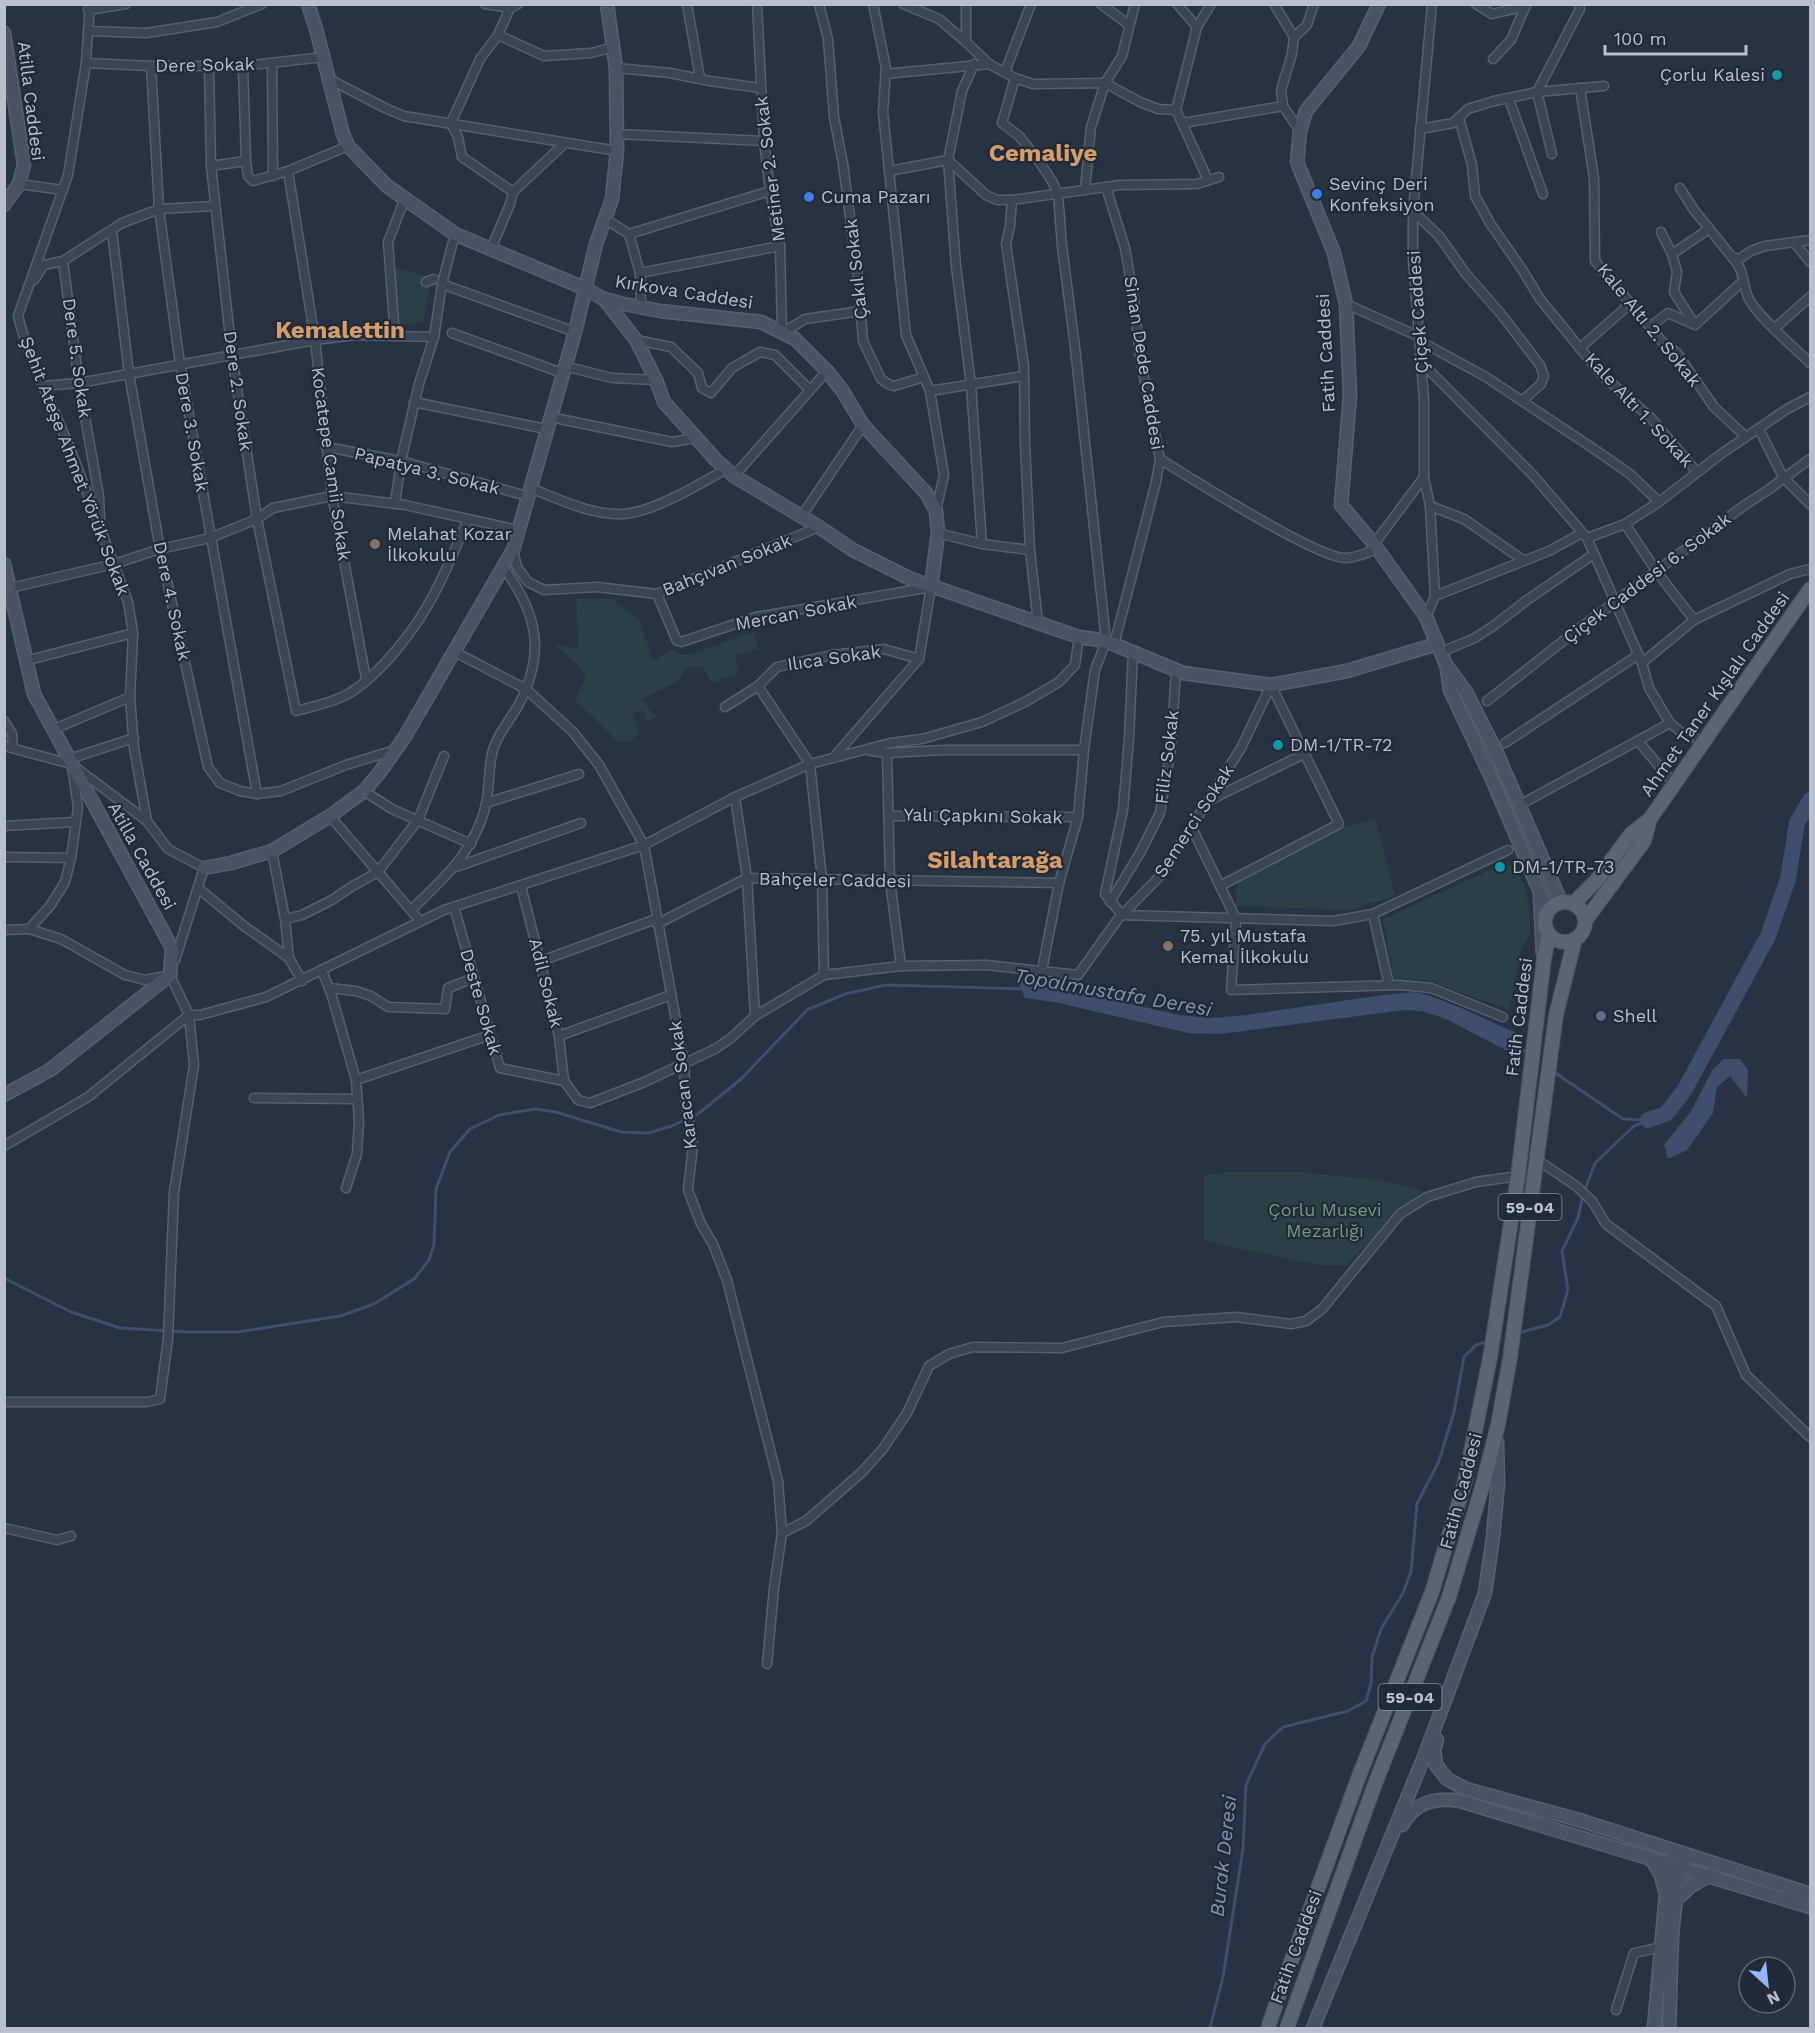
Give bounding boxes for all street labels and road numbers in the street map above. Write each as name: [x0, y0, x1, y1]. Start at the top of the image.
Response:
street label: Atilla Caddesi: [14, 40, 49, 162]
street label: Dere Sokak: [155, 53, 255, 76]
street label: Metiner 2. Sokak: [750, 95, 789, 243]
street label: Çakıl Sokak: [840, 218, 871, 321]
street label: Çiçek Caddesi: [1403, 250, 1432, 374]
street label: Kale Altı 2. Sokak: [1593, 259, 1706, 391]
street label: Kırkova Caddesi: [614, 270, 755, 313]
street label: Sinan Dede Caddesi: [1120, 274, 1169, 451]
street label: Fatih Caddesi: [1312, 293, 1339, 413]
street label: Dere 5. Sokak: [59, 297, 96, 419]
street label: Dere 2. Sokak: [220, 329, 257, 452]
street label: Şehit Ateşe Ahmet Yörük Sokak: [16, 333, 135, 598]
street label: Kale Altı 1. Sokak: [1581, 348, 1698, 471]
street label: Kocatepe Camii Sokak: [307, 366, 356, 562]
street label: Dere 3. Sokak: [172, 370, 213, 493]
street label: Papatya 3. Sokak: [352, 442, 502, 499]
street label: Çiçek Caddesi 6. Sokak: [1559, 508, 1735, 647]
street label: Bahçıvan Sokak: [659, 529, 794, 600]
street label: Dere 4. Sokak: [150, 539, 195, 662]
street label: Ahmet Taner Kışlalı Caddesi: [1636, 587, 1794, 800]
street label: Mercan Sokak: [734, 590, 858, 635]
street label: Ilıca Sokak: [786, 641, 882, 674]
street label: Filiz Sokak: [1150, 709, 1183, 805]
street label: Semerci Sokak: [1149, 760, 1238, 881]
street label: Atilla Caddesi: [104, 798, 181, 913]
street label: Yalı Çapkını Sokak: [903, 804, 1063, 827]
street label: Bahçeler Caddesi: [759, 868, 911, 891]
street label: Adil Sokak: [525, 936, 568, 1030]
street label: Deste Sokak: [456, 946, 507, 1057]
street label: Fatih Caddesi: [1501, 956, 1536, 1077]
street label: Karacan Sokak: [664, 1020, 701, 1151]
road number: 59-04: [1498, 1194, 1562, 1220]
street label: Fatih Caddesi: [1435, 1431, 1486, 1551]
road number: 59-04: [1378, 1684, 1442, 1710]
street label: Fatih Caddesi: [1265, 1887, 1326, 2006]

